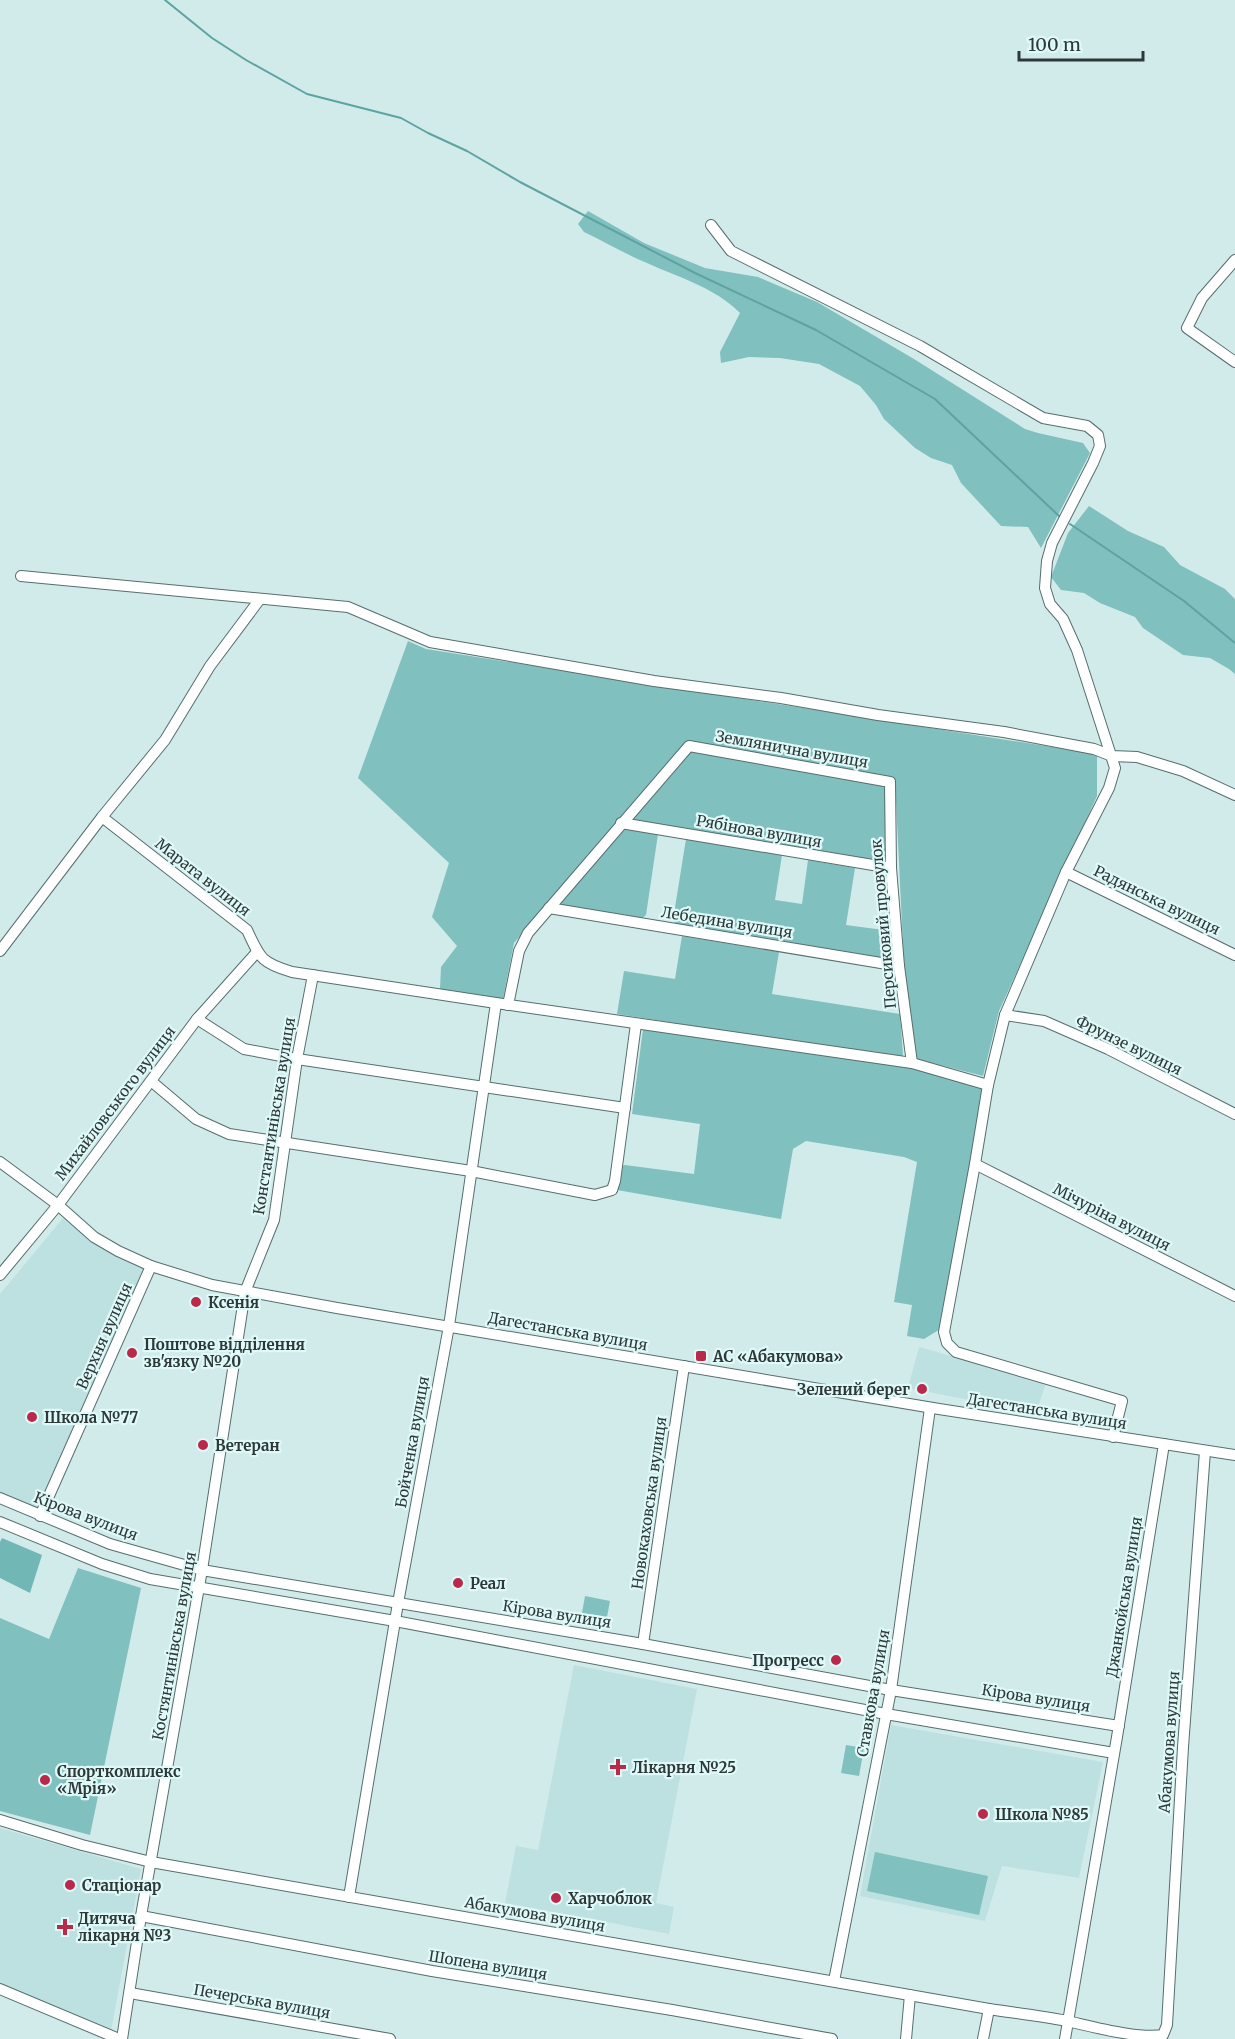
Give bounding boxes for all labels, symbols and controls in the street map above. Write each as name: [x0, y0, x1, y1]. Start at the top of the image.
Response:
scale bar: [1019, 24, 1144, 62]
text: 100 m: [1028, 33, 1081, 56]
street label: Землянична вулиця: [714, 726, 870, 772]
street label: Рябінова вулиця: [695, 811, 823, 851]
street label: Марата вулиця: [151, 834, 255, 920]
street label: Персиковий провулок: [866, 838, 900, 1009]
street label: Радянська вулиця: [1091, 861, 1223, 939]
street label: Лебедина вулиця: [660, 902, 794, 942]
street label: Фрунзе вулиця: [1073, 1011, 1185, 1079]
street label: Константинівська вулиця: [249, 1016, 299, 1216]
street label: Михайловського вулиця: [51, 1022, 179, 1184]
street label: Мічуріна вулиця: [1050, 1179, 1174, 1255]
street label: Верхня вулиця: [72, 1280, 136, 1392]
place label: Ксенія: [208, 1293, 259, 1312]
marker: Ксенія: [189, 1295, 203, 1309]
street label: Дагестанська вулиця: [487, 1308, 649, 1354]
place label: Поштове відділення зв'язку №20: [144, 1335, 305, 1371]
marker: Поштове відділення зв'язку №20: [125, 1346, 139, 1360]
place label: АС «Абакумова»: [712, 1347, 843, 1366]
marker: АС «Абакумова»: [694, 1349, 708, 1363]
street label: Бойченка вулиця: [391, 1375, 433, 1509]
place label: Зелений берег: [797, 1380, 910, 1399]
marker: Зелений берег: [915, 1382, 929, 1396]
street label: Дагестанська вулиця: [966, 1389, 1128, 1433]
place label: Школа №77: [44, 1408, 138, 1427]
marker: Школа №77: [25, 1410, 39, 1424]
street label: Новокаховська вулиця: [627, 1415, 671, 1591]
place label: Ветеран: [215, 1436, 280, 1455]
marker: Ветеран: [196, 1438, 210, 1452]
street label: Кірова вулиця: [31, 1487, 141, 1545]
street label: Джанкойська вулиця: [1102, 1515, 1146, 1679]
street label: Костянтинівська вулиця: [148, 1550, 200, 1742]
place label: Реал: [470, 1574, 506, 1593]
marker: Реал: [451, 1576, 465, 1590]
street label: Кірова вулиця: [501, 1596, 613, 1632]
street label: Ставкова вулиця: [852, 1628, 894, 1758]
place label: Прогресс: [752, 1651, 824, 1670]
marker: Прогресс: [829, 1653, 843, 1667]
street label: Абакумова вулиця: [1154, 1670, 1183, 1815]
street label: Кірова вулиця: [980, 1680, 1092, 1716]
marker: Лікарня №25: [609, 1758, 627, 1776]
place label: Лікарня №25: [632, 1758, 736, 1777]
place label: Спорткомплекс «Мрія»: [57, 1762, 181, 1798]
marker: Спорткомплекс «Мрія»: [38, 1773, 52, 1787]
place label: Школа №85: [995, 1805, 1089, 1824]
marker: Школа №85: [976, 1807, 990, 1821]
place label: Стаціонар: [82, 1876, 162, 1895]
marker: Стаціонар: [63, 1878, 77, 1892]
place label: Харчоблок: [568, 1889, 652, 1908]
marker: Харчоблок: [549, 1891, 563, 1905]
street label: Абакумова вулиця: [462, 1892, 607, 1936]
place label: Дитяча лікарня №3: [78, 1909, 171, 1945]
marker: Дитяча лікарня №3: [56, 1918, 74, 1936]
street label: Шопена вулиця: [427, 1946, 549, 1984]
street label: Печерська вулиця: [192, 1980, 332, 2022]

